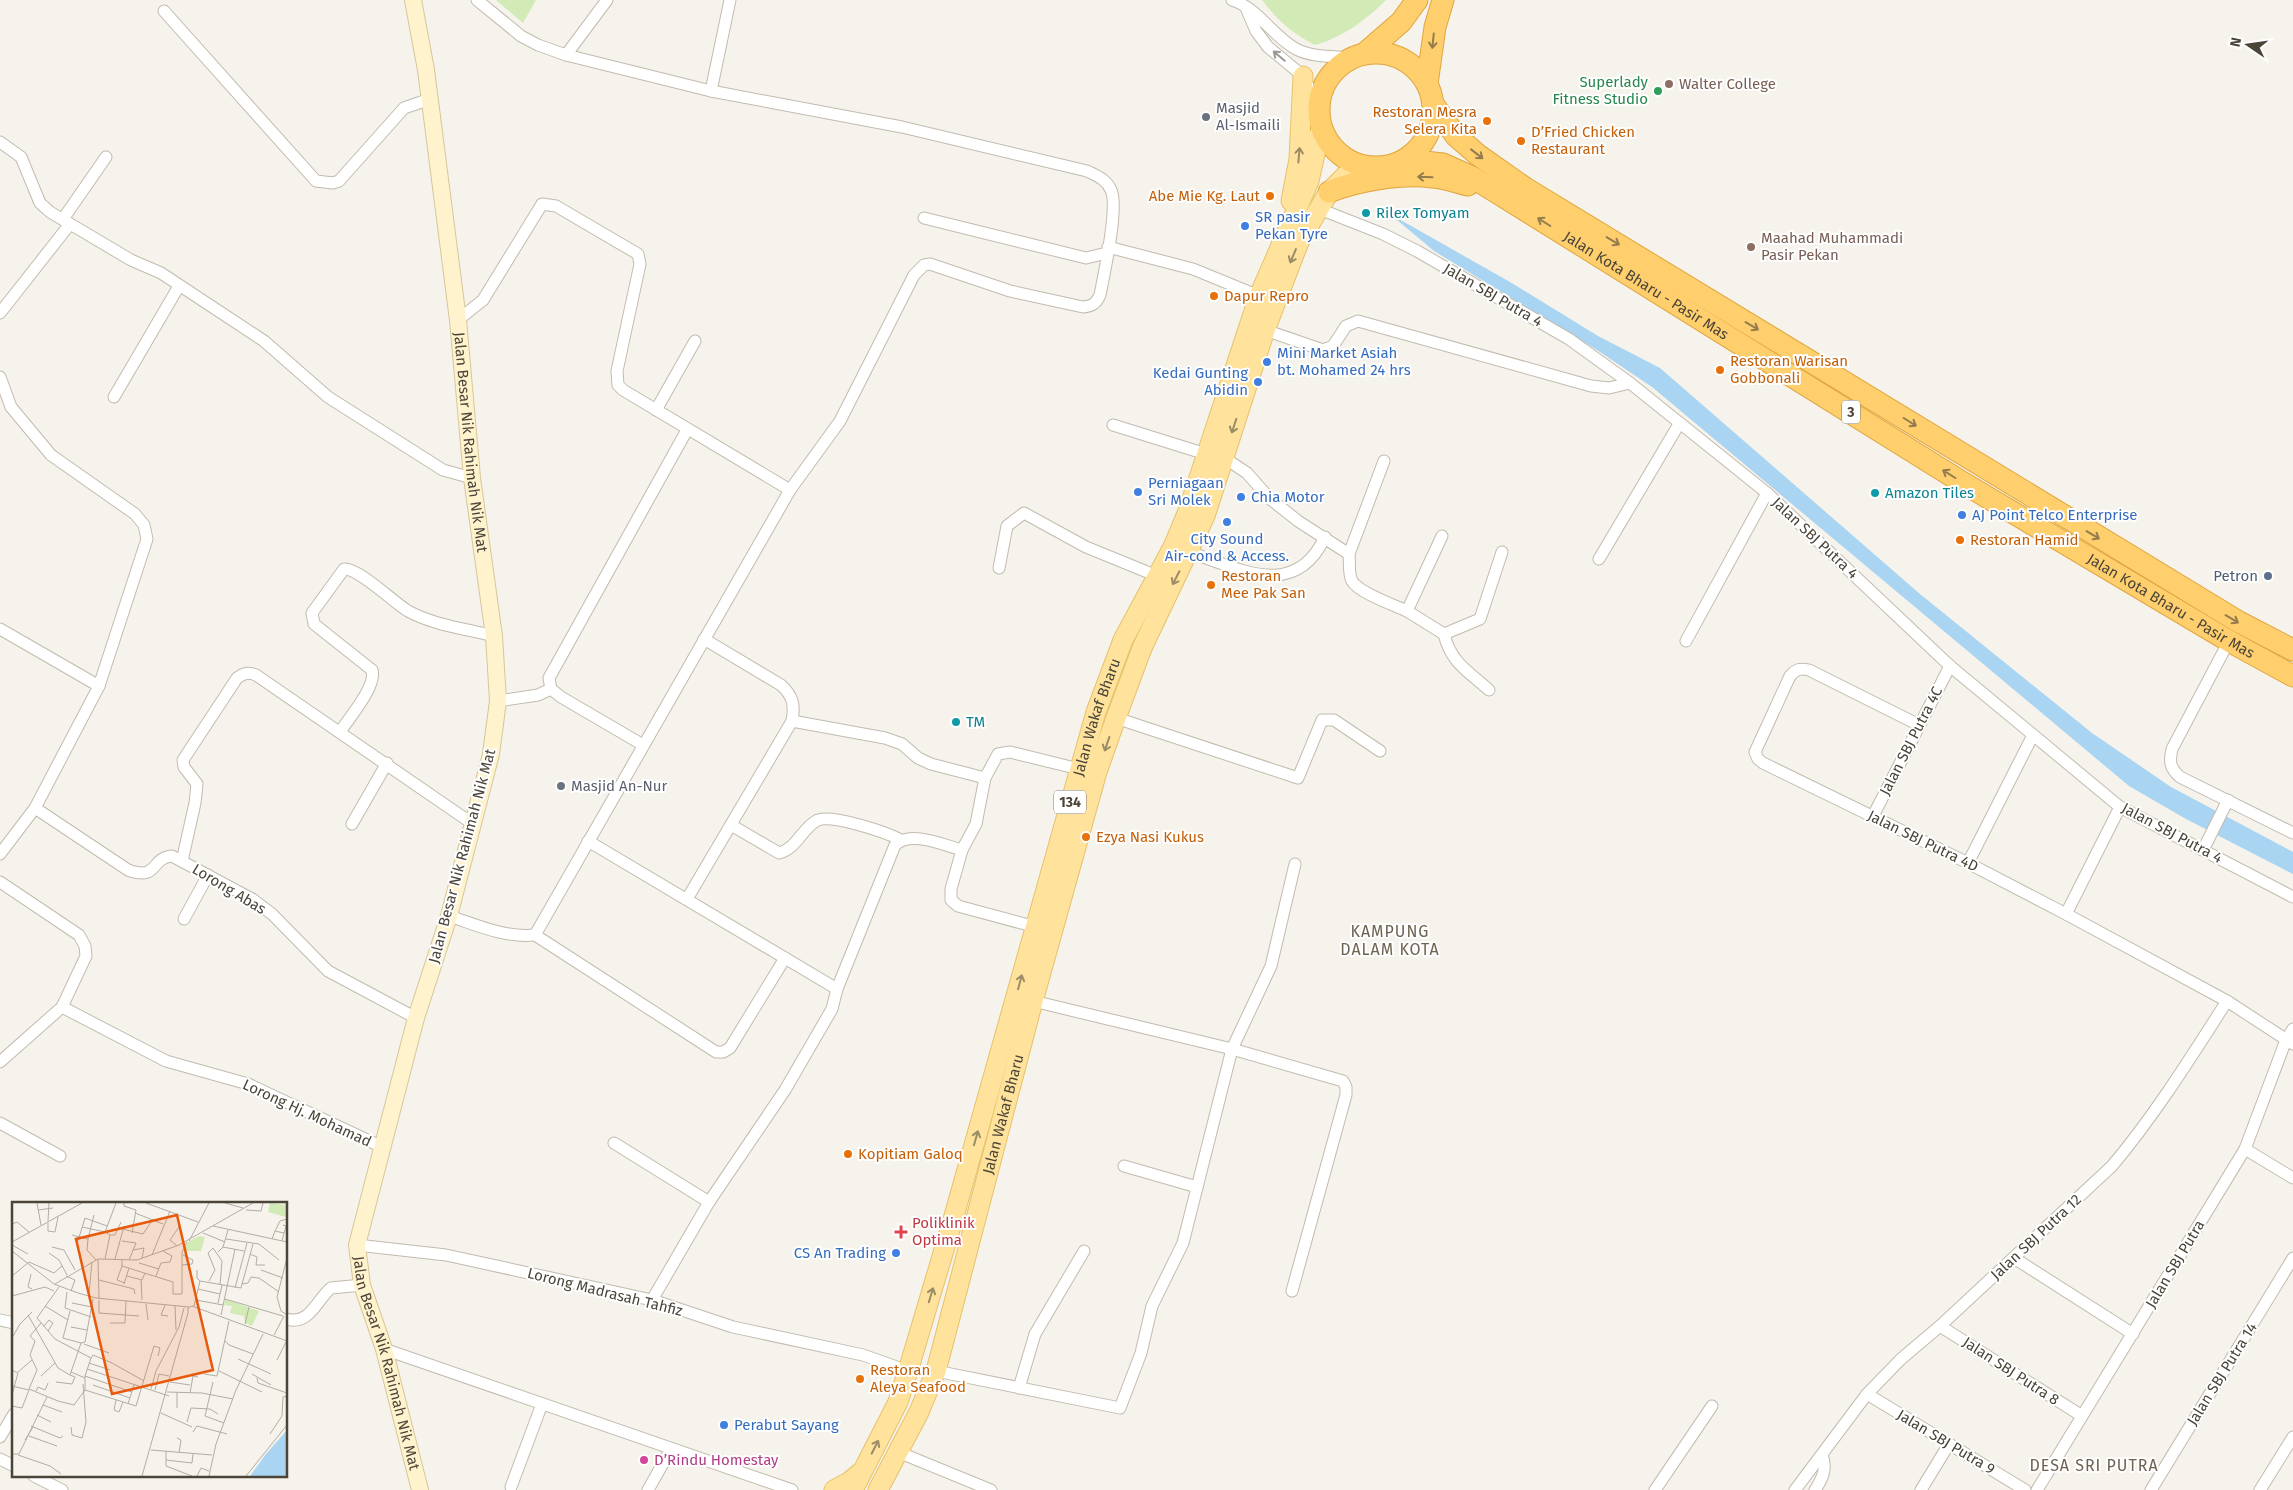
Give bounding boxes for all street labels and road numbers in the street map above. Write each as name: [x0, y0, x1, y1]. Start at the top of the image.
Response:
street label: Jalan Kota Bharu - Pasir Mas: [1560, 227, 1732, 344]
street label: Jalan SBJ Putra 4: [1440, 259, 1546, 331]
street label: Jalan Besar Nik Rahimah Nik Mat: [450, 331, 491, 554]
road number: 3: [1842, 401, 1860, 424]
street label: Jalan SBJ Putra 4: [1768, 493, 1862, 583]
street label: Jalan Kota Bharu - Pasir Mas: [2084, 550, 2258, 662]
street label: Jalan Wakaf Bharu: [1069, 656, 1124, 778]
street label: Jalan SBJ Putra 4C: [1876, 683, 1946, 798]
street label: Jalan Besar Nik Rahimah Nik Mat: [425, 746, 499, 965]
road number: 134: [1054, 790, 1086, 814]
street label: Jalan SBJ Putra 4: [2119, 799, 2225, 867]
street label: Jalan SBJ Putra 4D: [1865, 806, 1981, 876]
street label: Lorong Abas: [189, 860, 269, 918]
street label: Jalan Wakaf Bharu: [979, 1052, 1028, 1176]
street label: Lorong Hj. Mohamad: [240, 1075, 374, 1151]
street label: Jalan SBJ Putra 12: [1987, 1190, 2085, 1284]
street label: Jalan SBJ Putra: [2142, 1217, 2208, 1311]
street label: Jalan Besar Nik Rahimah Nik Mat: [349, 1255, 424, 1473]
street label: Lorong Madrasah Tahfiz: [525, 1264, 685, 1320]
street label: Jalan SBJ Putra 14: [2183, 1319, 2261, 1429]
street label: Jalan SBJ Putra 8: [1959, 1333, 2063, 1409]
street label: Jalan SBJ Putra 9: [1894, 1406, 1998, 1478]

